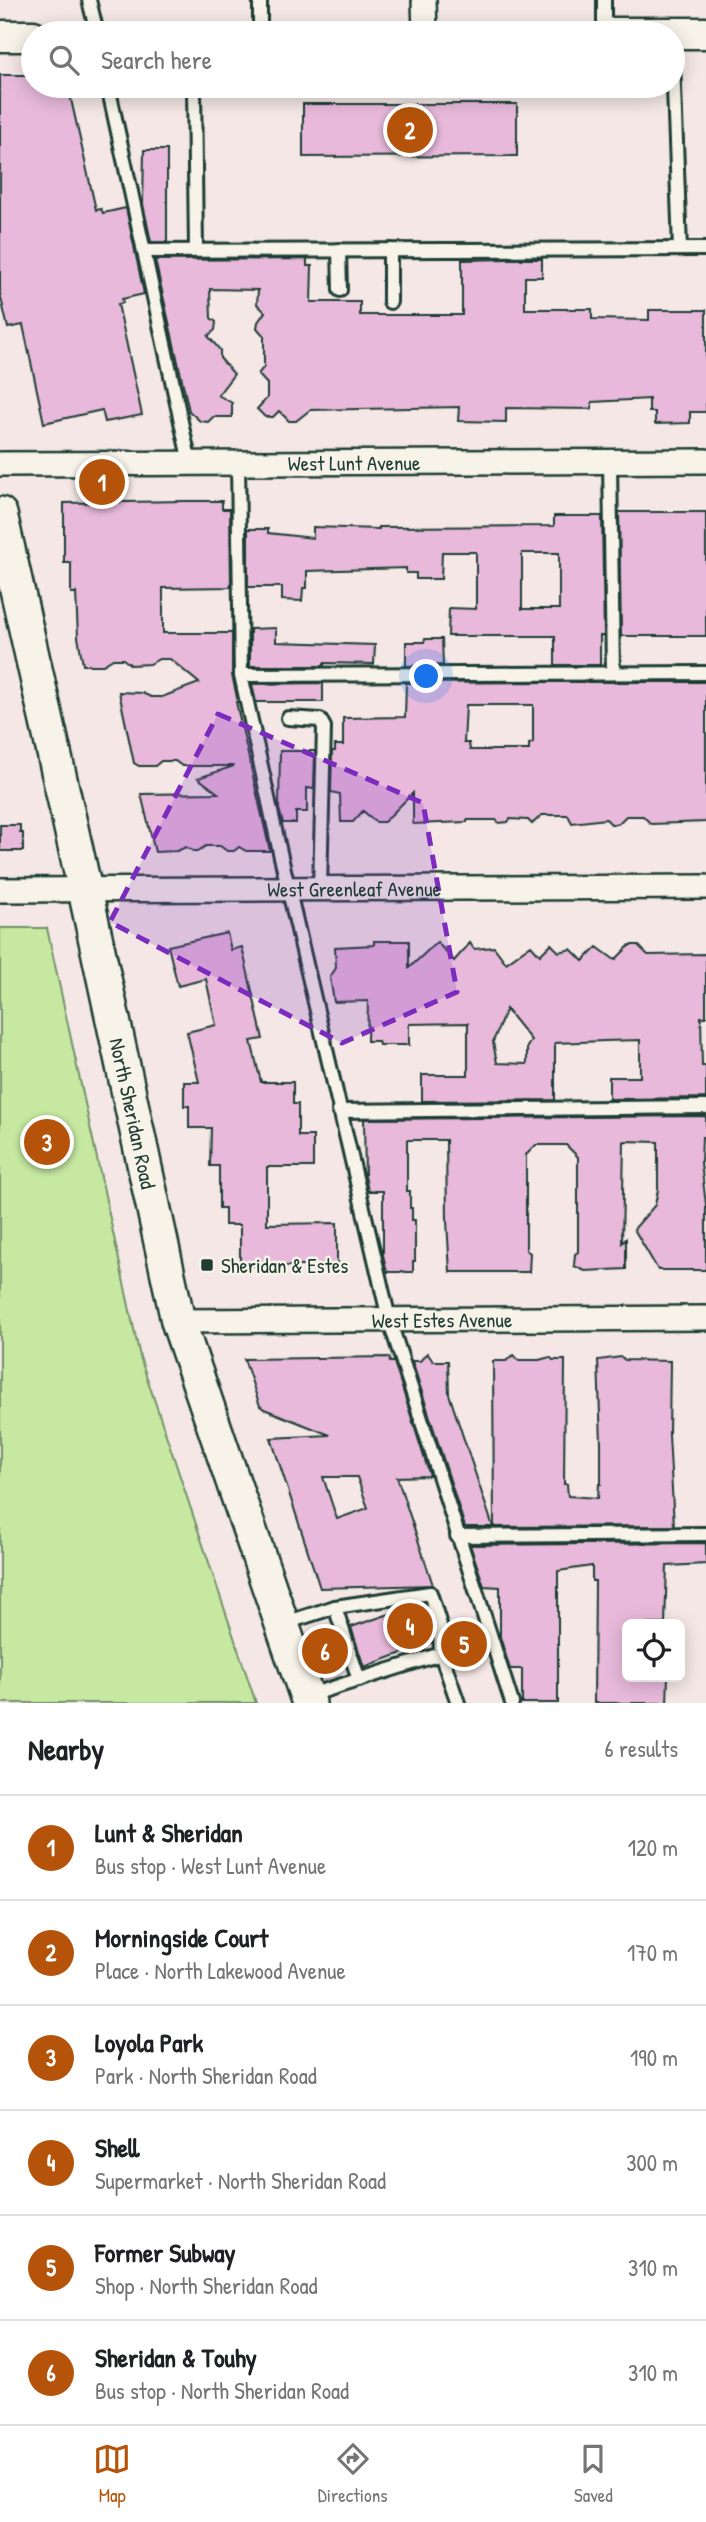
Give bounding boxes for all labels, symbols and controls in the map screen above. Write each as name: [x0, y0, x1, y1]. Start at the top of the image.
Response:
search box: [21, 21, 685, 98]
icon: search: [45, 41, 83, 79]
text: Search here: [101, 42, 212, 77]
pin: 2: [387, 104, 433, 156]
street label: West Lunt Avenue: [288, 448, 420, 477]
pin: 1: [79, 456, 125, 508]
your location: [409, 659, 443, 693]
street label: West Greenleaf Avenue: [267, 874, 441, 903]
street label: North Sheridan Road: [103, 1035, 164, 1191]
pin: 3: [24, 1116, 70, 1168]
place label: Sheridan & Estes: [221, 1251, 348, 1280]
marker: Sheridan & Estes: [199, 1257, 215, 1273]
street label: West Estes Avenue: [372, 1305, 512, 1334]
pin: 4: [387, 1600, 433, 1652]
pin: 5: [441, 1618, 487, 1670]
map controls: [622, 1619, 685, 1682]
button: locate: [622, 1619, 685, 1682]
pin: 6: [302, 1625, 348, 1677]
text: Nearby: [28, 1729, 104, 1769]
text: 6 results: [605, 1733, 678, 1764]
text: Lunt & Sheridan: [95, 1815, 243, 1850]
text: 1: [47, 1832, 55, 1863]
text: 120 m: [628, 1832, 678, 1863]
text: Bus stop · West Lunt Avenue: [95, 1850, 326, 1881]
text: Morningside Court: [95, 1920, 268, 1955]
text: 2: [46, 1937, 56, 1968]
text: 170 m: [627, 1937, 678, 1968]
text: Place · North Lakewood Avenue: [95, 1955, 346, 1986]
text: Loyola Park: [95, 2025, 203, 2060]
text: 3: [46, 2042, 56, 2073]
text: 190 m: [630, 2042, 678, 2073]
text: Park · North Sheridan Road: [95, 2060, 317, 2091]
text: Shell: [95, 2130, 139, 2165]
text: 4: [47, 2147, 55, 2178]
text: 300 m: [626, 2147, 678, 2178]
text: Supermarket · North Sheridan Road: [95, 2165, 386, 2196]
text: Former Subway: [95, 2235, 236, 2270]
text: 5: [46, 2252, 56, 2283]
text: 310 m: [628, 2252, 678, 2283]
text: Shop · North Sheridan Road: [95, 2270, 317, 2301]
text: Sheridan & Touhy: [95, 2340, 257, 2375]
text: 6: [46, 2357, 56, 2388]
text: 310 m: [628, 2357, 678, 2388]
text: Bus stop · North Sheridan Road: [95, 2375, 349, 2406]
tab: Map: [93, 2440, 131, 2508]
tab: Directions: [318, 2440, 388, 2508]
tab: Saved: [574, 2440, 613, 2508]

